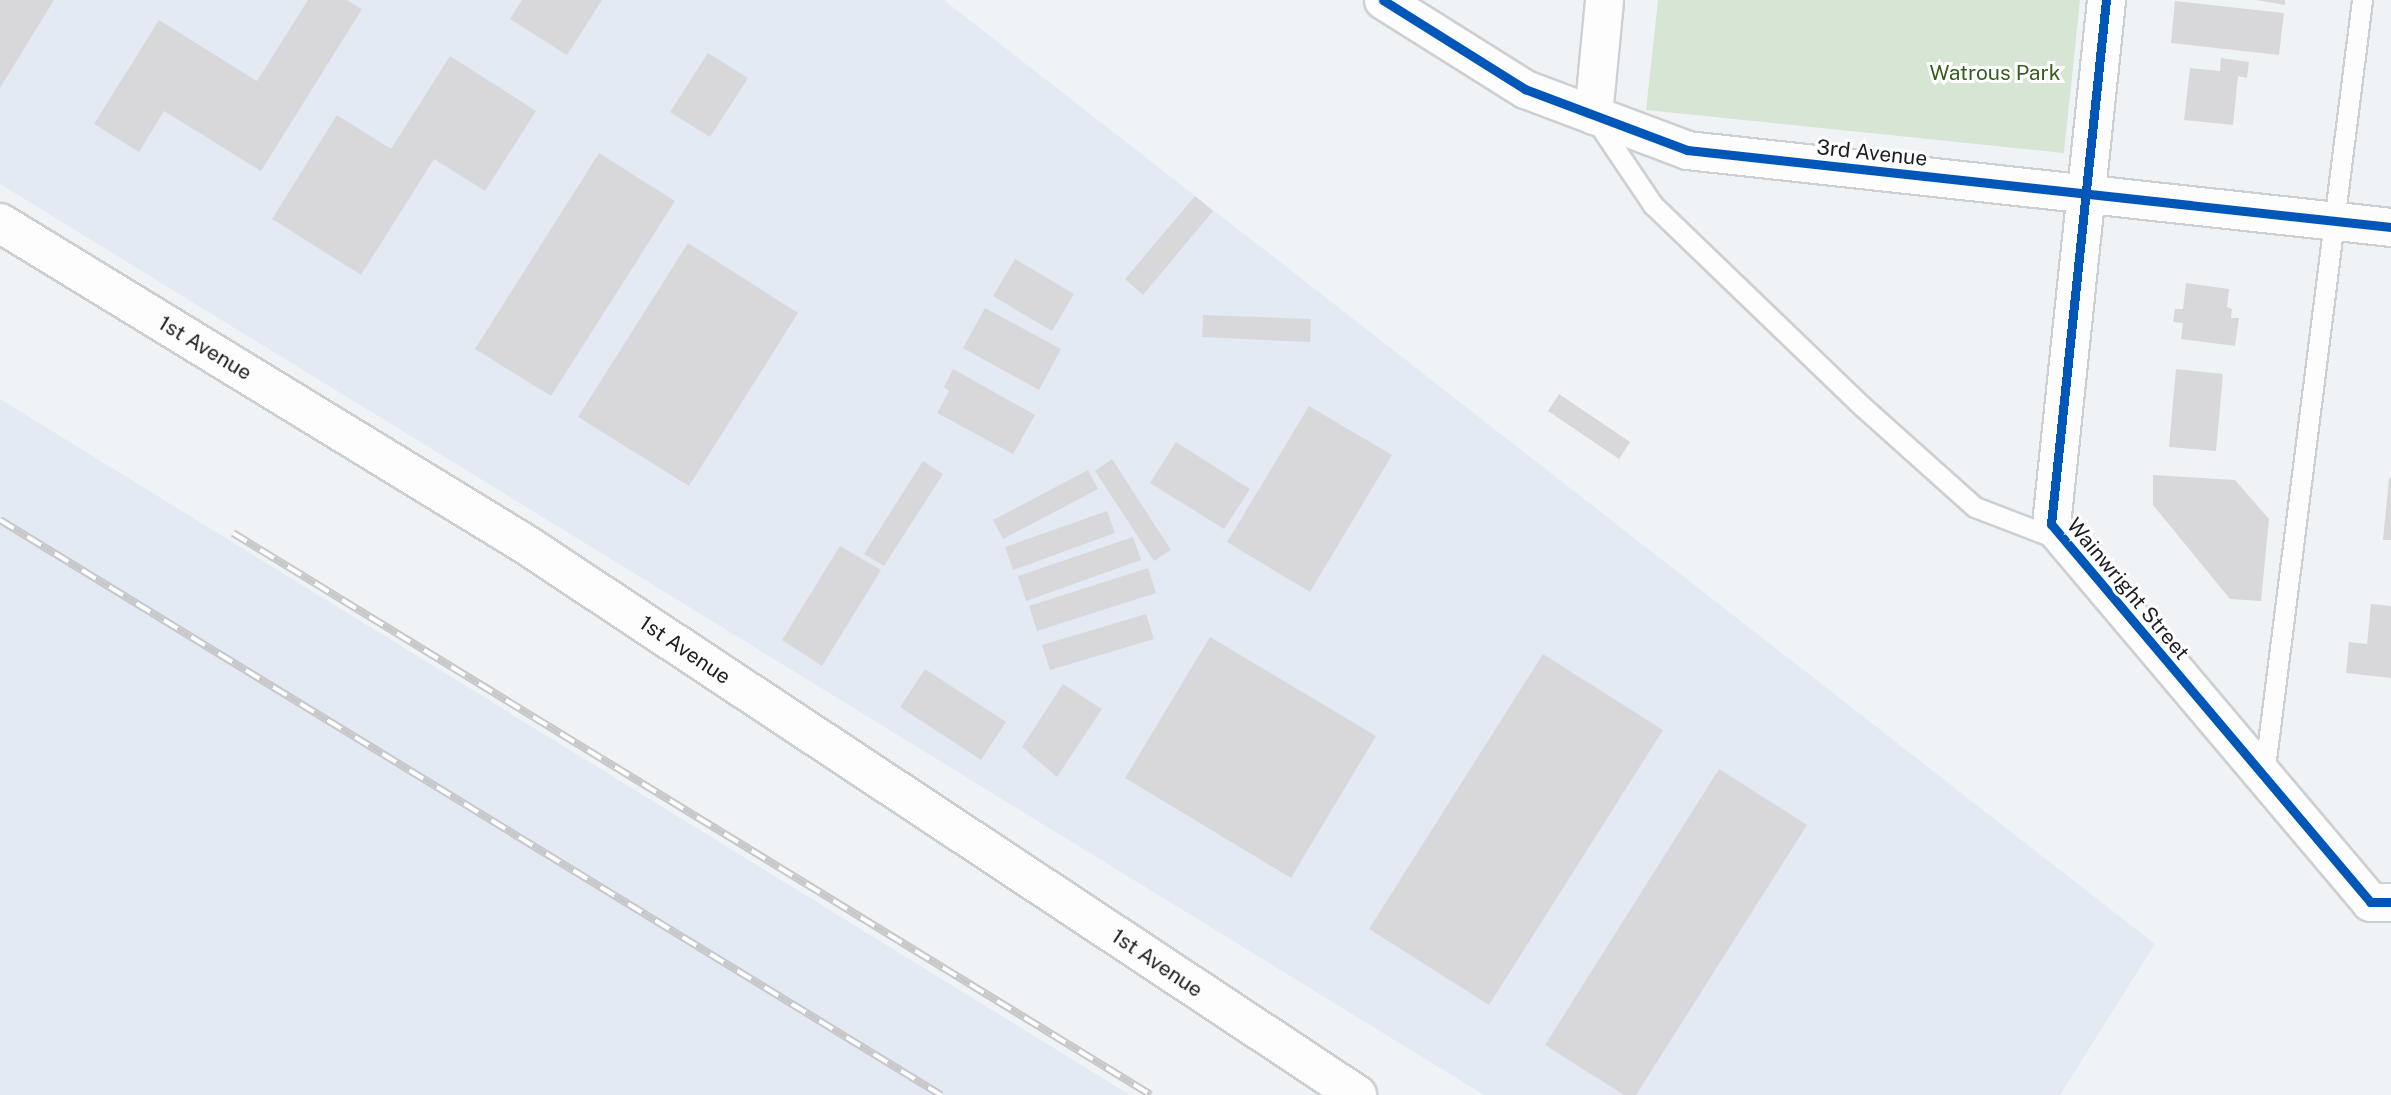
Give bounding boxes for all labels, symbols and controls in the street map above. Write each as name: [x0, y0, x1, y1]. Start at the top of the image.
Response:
park label: Watrous Park: [1929, 60, 2061, 86]
street label: 3rd Avenue: [1815, 135, 1929, 171]
street label: 1st Avenue: [154, 310, 256, 386]
street label: Wainwright Street: [2061, 513, 2195, 665]
street label: 1st Avenue: [635, 610, 735, 690]
street label: 1st Avenue: [1107, 923, 1207, 1003]

